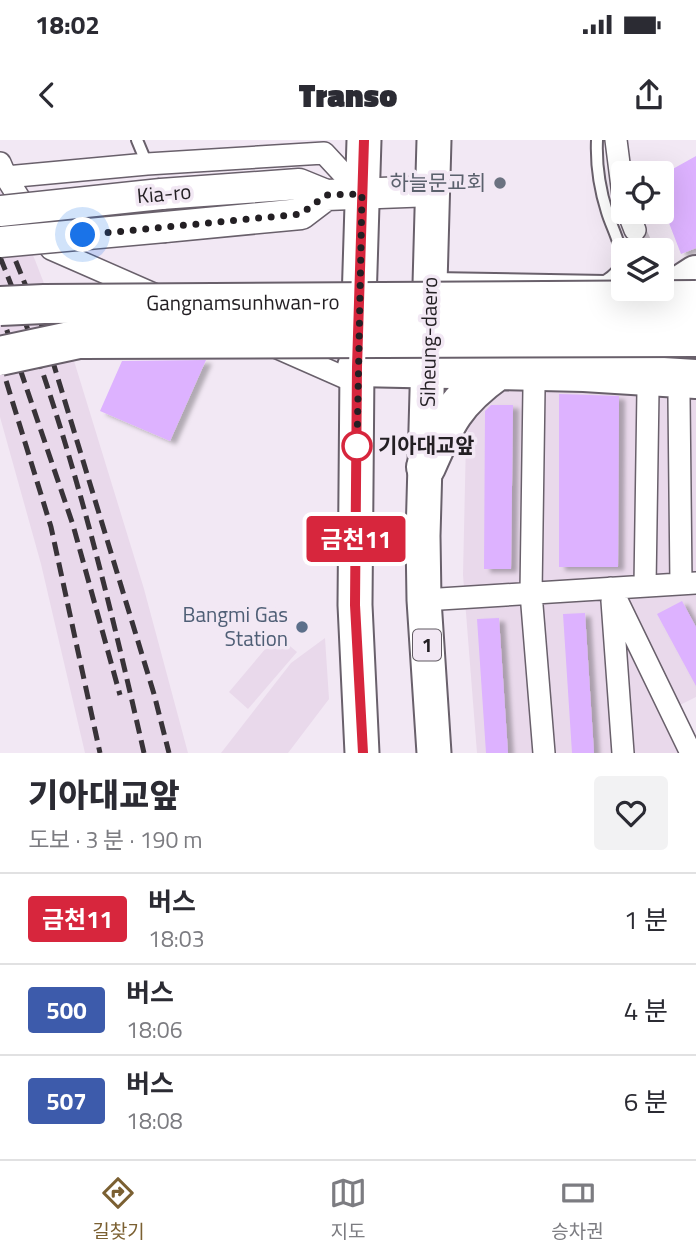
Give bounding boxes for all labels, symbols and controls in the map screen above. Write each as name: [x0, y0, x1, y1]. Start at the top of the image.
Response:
text: 18:02: [35, 5, 100, 44]
text: Transo: [299, 71, 397, 119]
icon: back: [28, 76, 66, 114]
icon: share: [630, 76, 668, 114]
map controls: [611, 161, 674, 301]
button: locate: [611, 161, 674, 224]
place label: 하늘문교회: [389, 166, 486, 198]
street label: Kia-ro: [135, 175, 192, 211]
marker: 하늘문교회: [492, 175, 508, 191]
your location: [65, 217, 100, 252]
button: layers: [611, 238, 674, 301]
street label: Siheung-daero: [411, 277, 445, 407]
street label: Gangnamsunhwan-ro: [146, 285, 340, 318]
place label: 기아대교앞: [378, 429, 475, 461]
marker: 기아대교앞: [342, 431, 372, 461]
line badge: 금천11: [307, 516, 405, 562]
text: 금천11: [320, 521, 392, 557]
place label: Bangmi Gas Station: [182, 598, 288, 654]
marker: Bangmi Gas Station: [294, 619, 310, 635]
road number: 1: [413, 630, 441, 660]
text: 기아대교앞: [28, 770, 180, 820]
button: heart: [594, 776, 668, 850]
text: 도보 · 3 분 · 190 m: [28, 822, 203, 857]
text: 버스: [148, 882, 196, 921]
text: 1 분: [624, 900, 668, 939]
text: 금천11: [42, 901, 113, 937]
text: 18:03: [148, 921, 205, 956]
text: 버스: [126, 973, 174, 1012]
text: 4 분: [624, 991, 668, 1030]
text: 500: [46, 992, 87, 1028]
text: 18:06: [126, 1012, 183, 1047]
text: 버스: [126, 1064, 174, 1103]
text: 6 분: [624, 1082, 668, 1121]
text: 507: [46, 1083, 87, 1119]
text: 18:08: [126, 1103, 183, 1138]
tab: 길찾기: [92, 1174, 145, 1245]
tab: 지도: [329, 1174, 367, 1245]
tab: 승차권: [551, 1174, 604, 1245]

